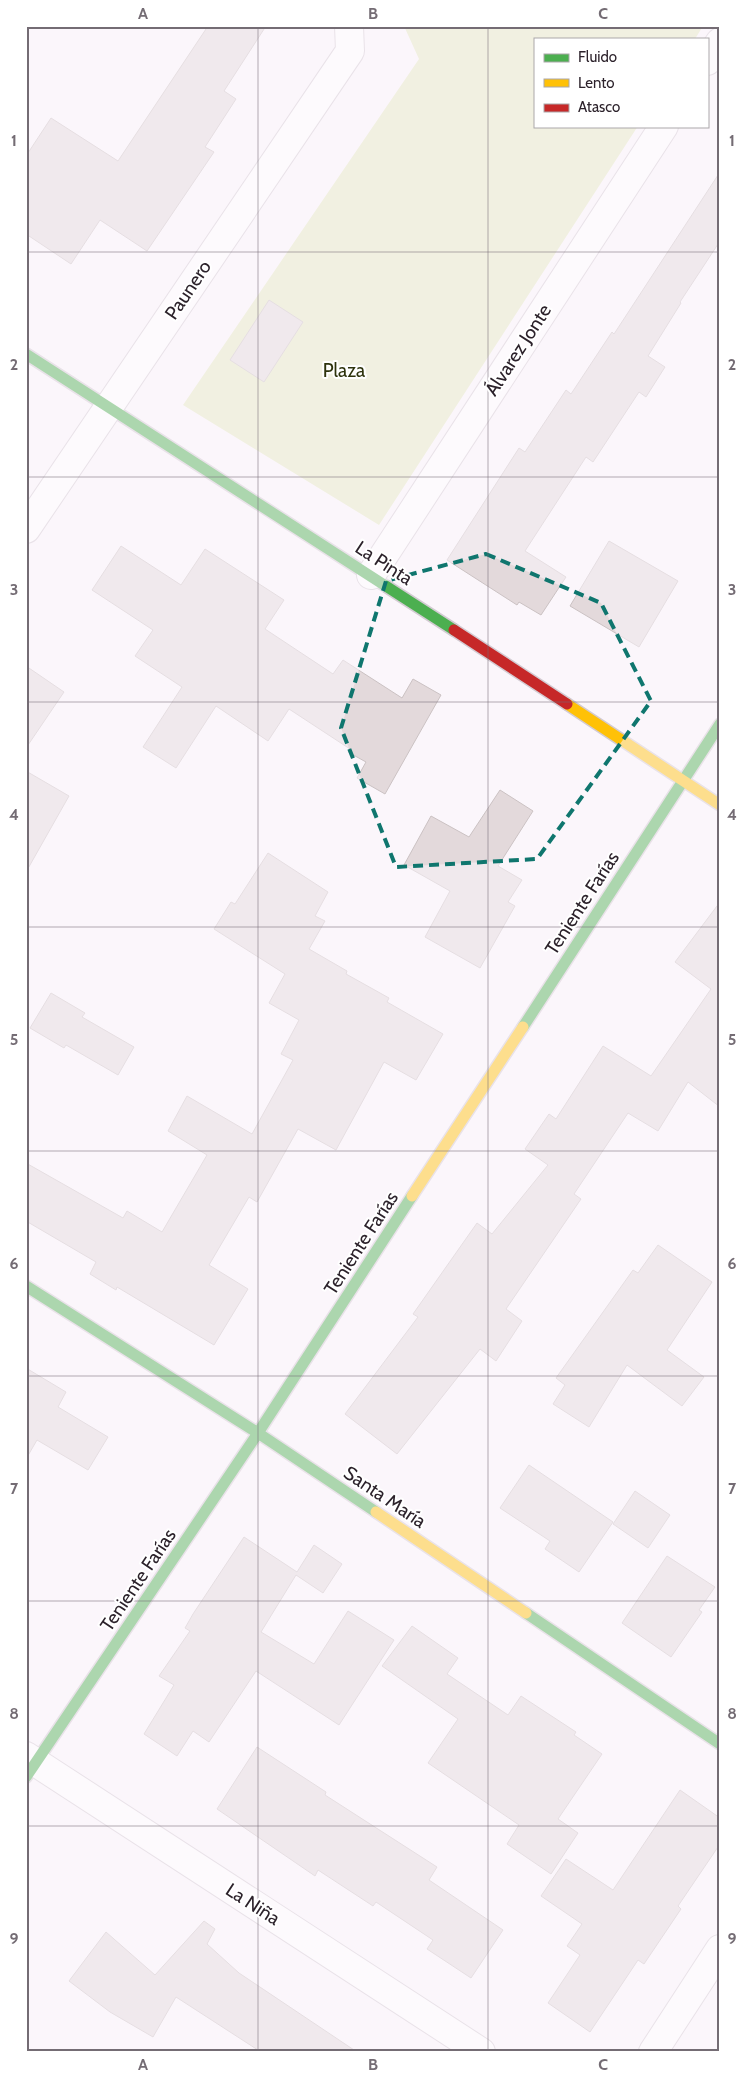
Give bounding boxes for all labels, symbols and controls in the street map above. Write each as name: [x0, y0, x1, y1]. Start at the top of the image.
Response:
text: A: [138, 4, 148, 23]
text: B: [368, 4, 378, 23]
text: C: [598, 4, 608, 23]
legend: [534, 38, 708, 128]
text: Fluido: [578, 48, 617, 66]
text: Lento: [578, 74, 615, 92]
text: Atasco: [578, 98, 620, 116]
text: 1: [11, 131, 17, 150]
text: 1: [729, 131, 735, 150]
street label: Paunero: [160, 256, 216, 324]
street label: Álvarez Jonte: [479, 299, 556, 400]
text: 2: [10, 355, 18, 374]
text: 2: [728, 355, 736, 374]
park label: Plaza: [323, 359, 365, 382]
street label: La Pinta: [351, 536, 417, 590]
text: 3: [10, 580, 18, 599]
text: 3: [728, 580, 736, 599]
text: 4: [9, 805, 19, 824]
text: 4: [727, 805, 737, 824]
street label: Teniente Farías: [540, 847, 624, 959]
text: 5: [10, 1030, 18, 1049]
text: 5: [728, 1030, 736, 1049]
street label: Teniente Farías: [319, 1187, 403, 1299]
text: 6: [10, 1254, 19, 1273]
text: 6: [728, 1254, 737, 1273]
street label: Santa María: [340, 1461, 430, 1533]
text: 7: [10, 1479, 19, 1498]
text: 7: [728, 1479, 737, 1498]
street label: Teniente Farías: [95, 1524, 181, 1636]
text: 8: [9, 1704, 19, 1723]
text: 8: [727, 1704, 737, 1723]
street label: La Niña: [222, 1878, 284, 1930]
text: 9: [10, 1929, 19, 1948]
text: 9: [728, 1929, 737, 1948]
text: A: [138, 2055, 148, 2074]
text: B: [368, 2055, 378, 2074]
text: C: [598, 2055, 608, 2074]

